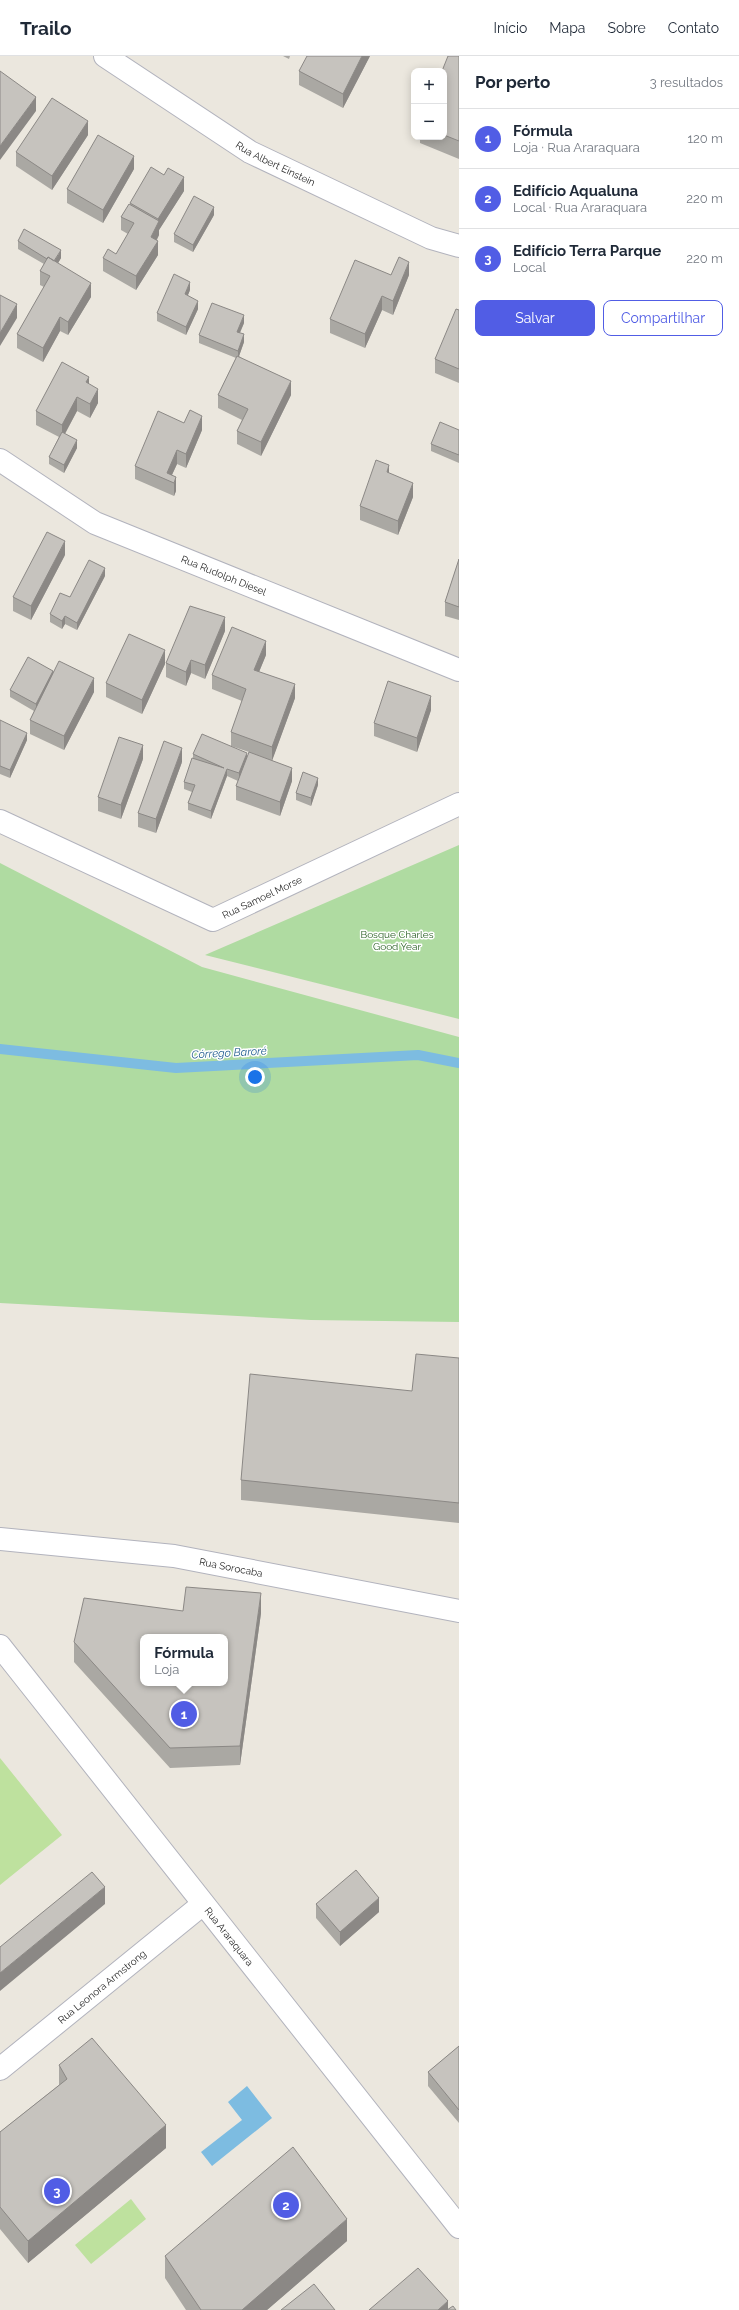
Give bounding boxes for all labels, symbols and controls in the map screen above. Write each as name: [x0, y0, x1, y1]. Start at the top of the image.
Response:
text: Trailo: [20, 17, 71, 39]
text: Início: [494, 20, 527, 36]
text: Mapa: [549, 20, 585, 36]
text: Sobre: [607, 20, 646, 36]
text: Contato: [668, 20, 719, 36]
map controls: [411, 68, 447, 140]
button: +: [411, 68, 447, 104]
text: Por perto: [475, 72, 550, 92]
text: 3 resultados: [650, 75, 723, 90]
button: −: [411, 104, 447, 140]
text: Fórmula: [513, 122, 573, 140]
text: 1: [485, 131, 491, 146]
text: 120 m: [687, 131, 723, 146]
street label: Rua Albert Einstein: [234, 139, 317, 188]
text: Loja · Rua Araraquara: [513, 140, 640, 155]
text: Edifício Aqualuna: [513, 182, 638, 200]
text: 2: [484, 191, 492, 206]
text: 220 m: [686, 191, 723, 206]
text: Local · Rua Araraquara: [513, 200, 647, 215]
text: Edifício Terra Parque: [513, 242, 661, 260]
text: 3: [484, 251, 492, 266]
text: 220 m: [686, 251, 723, 266]
text: Local: [513, 260, 546, 275]
button: Salvar: [475, 300, 595, 336]
button: Compartilhar: [603, 300, 723, 336]
street label: Rua Rudolph Diesel: [180, 553, 268, 597]
street label: Rua Samoel Morse: [220, 873, 304, 920]
park label: Bosque Charles Good Year: [360, 929, 434, 952]
water label: Córrego Baroré: [191, 1045, 267, 1061]
your location: [245, 1067, 265, 1087]
street label: Rua Sorocaba: [198, 1556, 264, 1579]
popup: [140, 1634, 228, 1686]
text: Fórmula: [154, 1644, 214, 1662]
text: Loja: [154, 1662, 179, 1677]
pin: 1: [171, 1699, 197, 1729]
street label: Rua Araraquara: [203, 1905, 256, 1968]
street label: Rua Leonora Armstrong: [56, 1947, 148, 2025]
pin: 3: [44, 2176, 70, 2206]
pin: 2: [273, 2190, 299, 2220]

